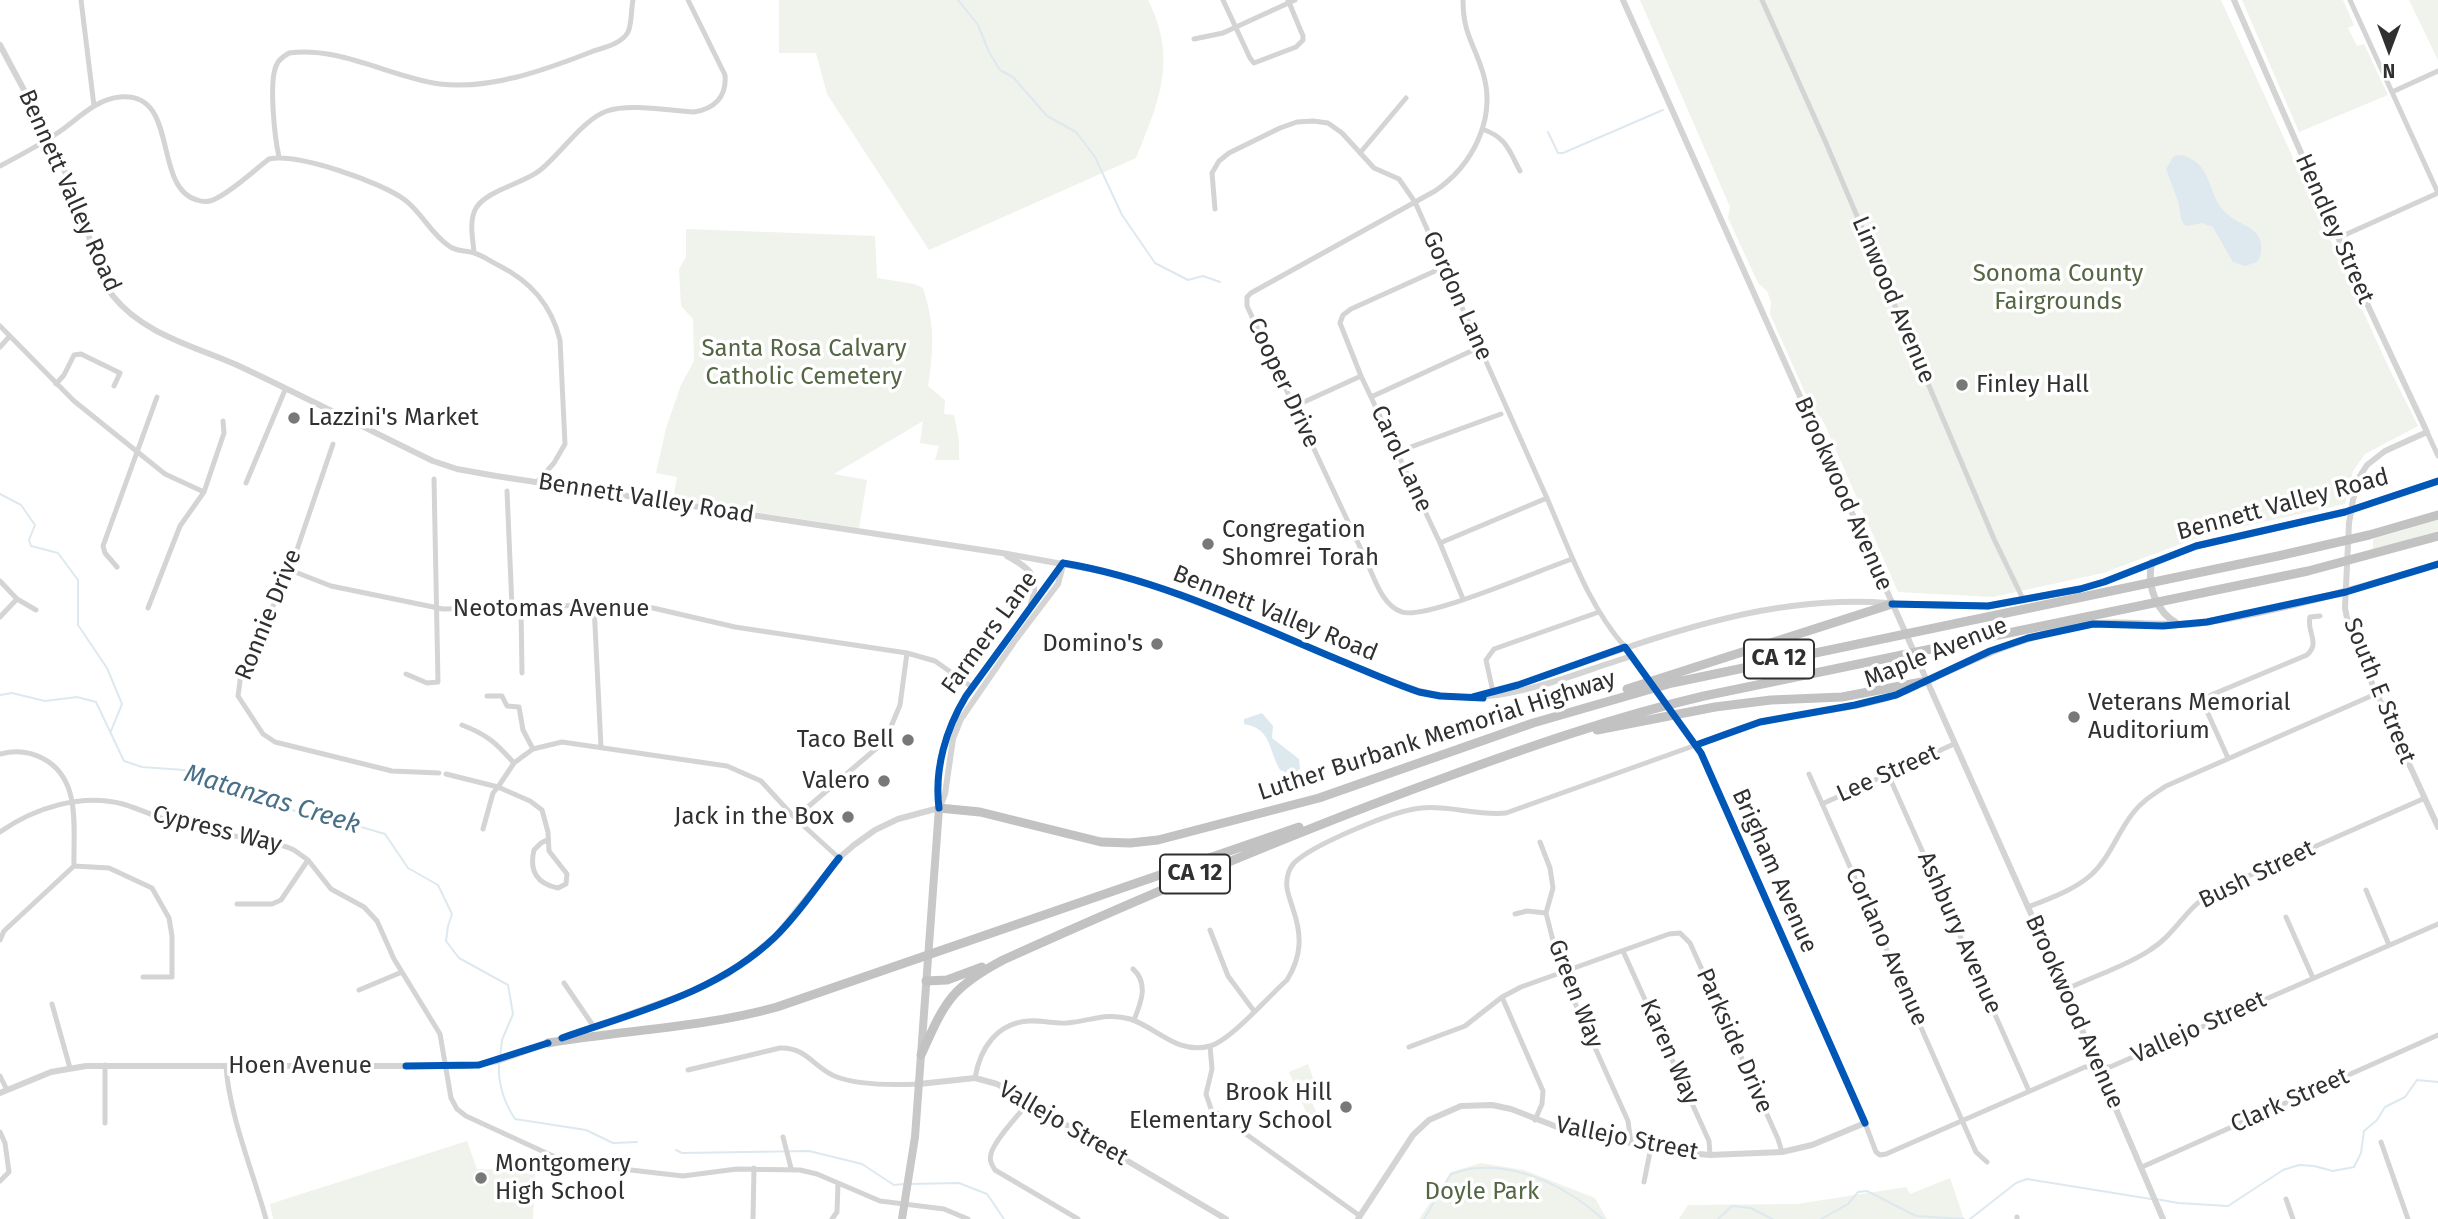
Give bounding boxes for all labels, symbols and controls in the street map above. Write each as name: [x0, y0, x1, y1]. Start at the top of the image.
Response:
north arrow: [2354, 14, 2424, 84]
text: N: [2383, 59, 2395, 82]
street label: Bennett Valley Road: [11, 85, 127, 297]
street label: Hendley Street: [2288, 150, 2380, 308]
street label: Linwood Avenue: [1845, 212, 1941, 388]
street label: Gordon Lane: [1416, 227, 1498, 365]
park label: Sonoma County Fairgrounds: [1973, 260, 2143, 316]
street label: Cooper Drive: [1240, 313, 1326, 453]
park label: Santa Rosa Calvary Catholic Cemetery: [701, 335, 907, 391]
place label: Finley Hall: [1976, 371, 2089, 399]
marker: Finley Hall: [1954, 377, 1970, 393]
street label: Brookwood Avenue: [1787, 393, 1899, 595]
street label: Carol Lane: [1364, 401, 1438, 517]
place label: Lazzini's Market: [308, 404, 479, 432]
marker: Lazzini's Market: [286, 410, 302, 426]
street label: Bennett Valley Road: [2174, 463, 2392, 547]
street label: Bennett Valley Road: [536, 468, 756, 530]
place label: Congregation Shomrei Torah: [1222, 516, 1379, 572]
marker: Congregation Shomrei Torah: [1200, 536, 1216, 552]
street label: Ronnie Drive: [230, 545, 308, 685]
street label: Bennett Valley Road: [1168, 560, 1382, 668]
street label: Farmers Lane: [936, 566, 1044, 700]
street label: Neotomas Avenue: [453, 595, 649, 623]
street label: Maple Avenue: [1860, 611, 2012, 695]
street label: South E Street: [2337, 614, 2421, 768]
place label: Domino's: [1042, 630, 1143, 658]
marker: Domino's: [1149, 636, 1165, 652]
road number: CA 12: [1744, 639, 1814, 678]
street label: Luther Burbank Memorial Highway: [1255, 664, 1619, 808]
place label: Veterans Memorial Auditorium: [2088, 689, 2291, 745]
marker: Veterans Memorial Auditorium: [2066, 709, 2082, 725]
place label: Taco Bell: [797, 726, 894, 754]
marker: Taco Bell: [900, 732, 916, 748]
street label: Lee Street: [1832, 739, 1944, 809]
water label: Matanzas Creek: [180, 758, 364, 842]
place label: Valero: [802, 767, 870, 795]
marker: Valero: [876, 773, 892, 789]
street label: Brigham Avenue: [1725, 784, 1823, 958]
street label: Cypress Way: [149, 800, 285, 860]
place label: Jack in the Box: [674, 803, 834, 831]
marker: Jack in the Box: [840, 809, 856, 825]
street label: Bush Street: [2194, 835, 2320, 915]
street label: Ashbury Avenue: [1910, 848, 2008, 1018]
road number: CA 12: [1160, 854, 1230, 894]
street label: Corlano Avenue: [1838, 863, 1934, 1031]
street label: Brookwood Avenue: [2018, 911, 2130, 1113]
street label: Green Way: [1541, 936, 1609, 1052]
street label: Parkside Drive: [1689, 964, 1779, 1118]
street label: Vallejo Street: [2127, 985, 2271, 1071]
street label: Karen Way: [1633, 995, 1705, 1109]
street label: Hoen Avenue: [228, 1052, 372, 1080]
street label: Clark Street: [2227, 1062, 2353, 1140]
street label: Vallejo Street: [993, 1075, 1133, 1173]
place label: Brook Hill Elementary School: [1129, 1079, 1332, 1135]
marker: Brook Hill Elementary School: [1338, 1099, 1354, 1115]
street label: Vallejo Street: [1553, 1111, 1701, 1167]
place label: Montgomery High School: [495, 1150, 631, 1206]
marker: Montgomery High School: [473, 1170, 489, 1186]
park label: Doyle Park: [1425, 1178, 1539, 1206]

